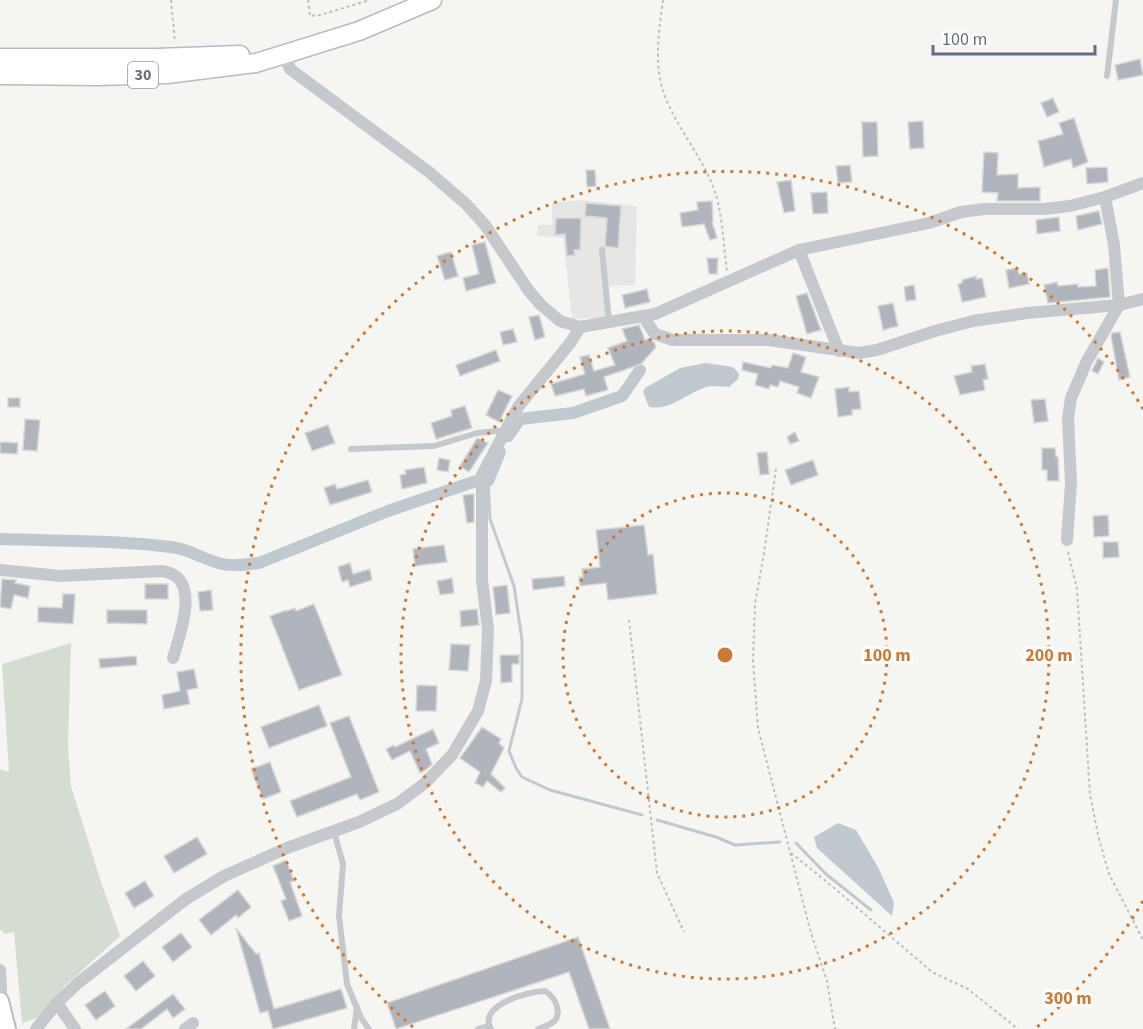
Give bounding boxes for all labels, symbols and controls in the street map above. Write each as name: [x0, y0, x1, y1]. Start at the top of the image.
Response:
scale bar: [933, 18, 1095, 56]
text: 100 m: [942, 27, 987, 52]
road number: 30: [128, 62, 158, 88]
text: 100 m: [863, 643, 911, 668]
text: 200 m: [1025, 643, 1073, 668]
centre of rings: [715, 645, 735, 665]
text: 300 m: [1044, 986, 1092, 1011]

